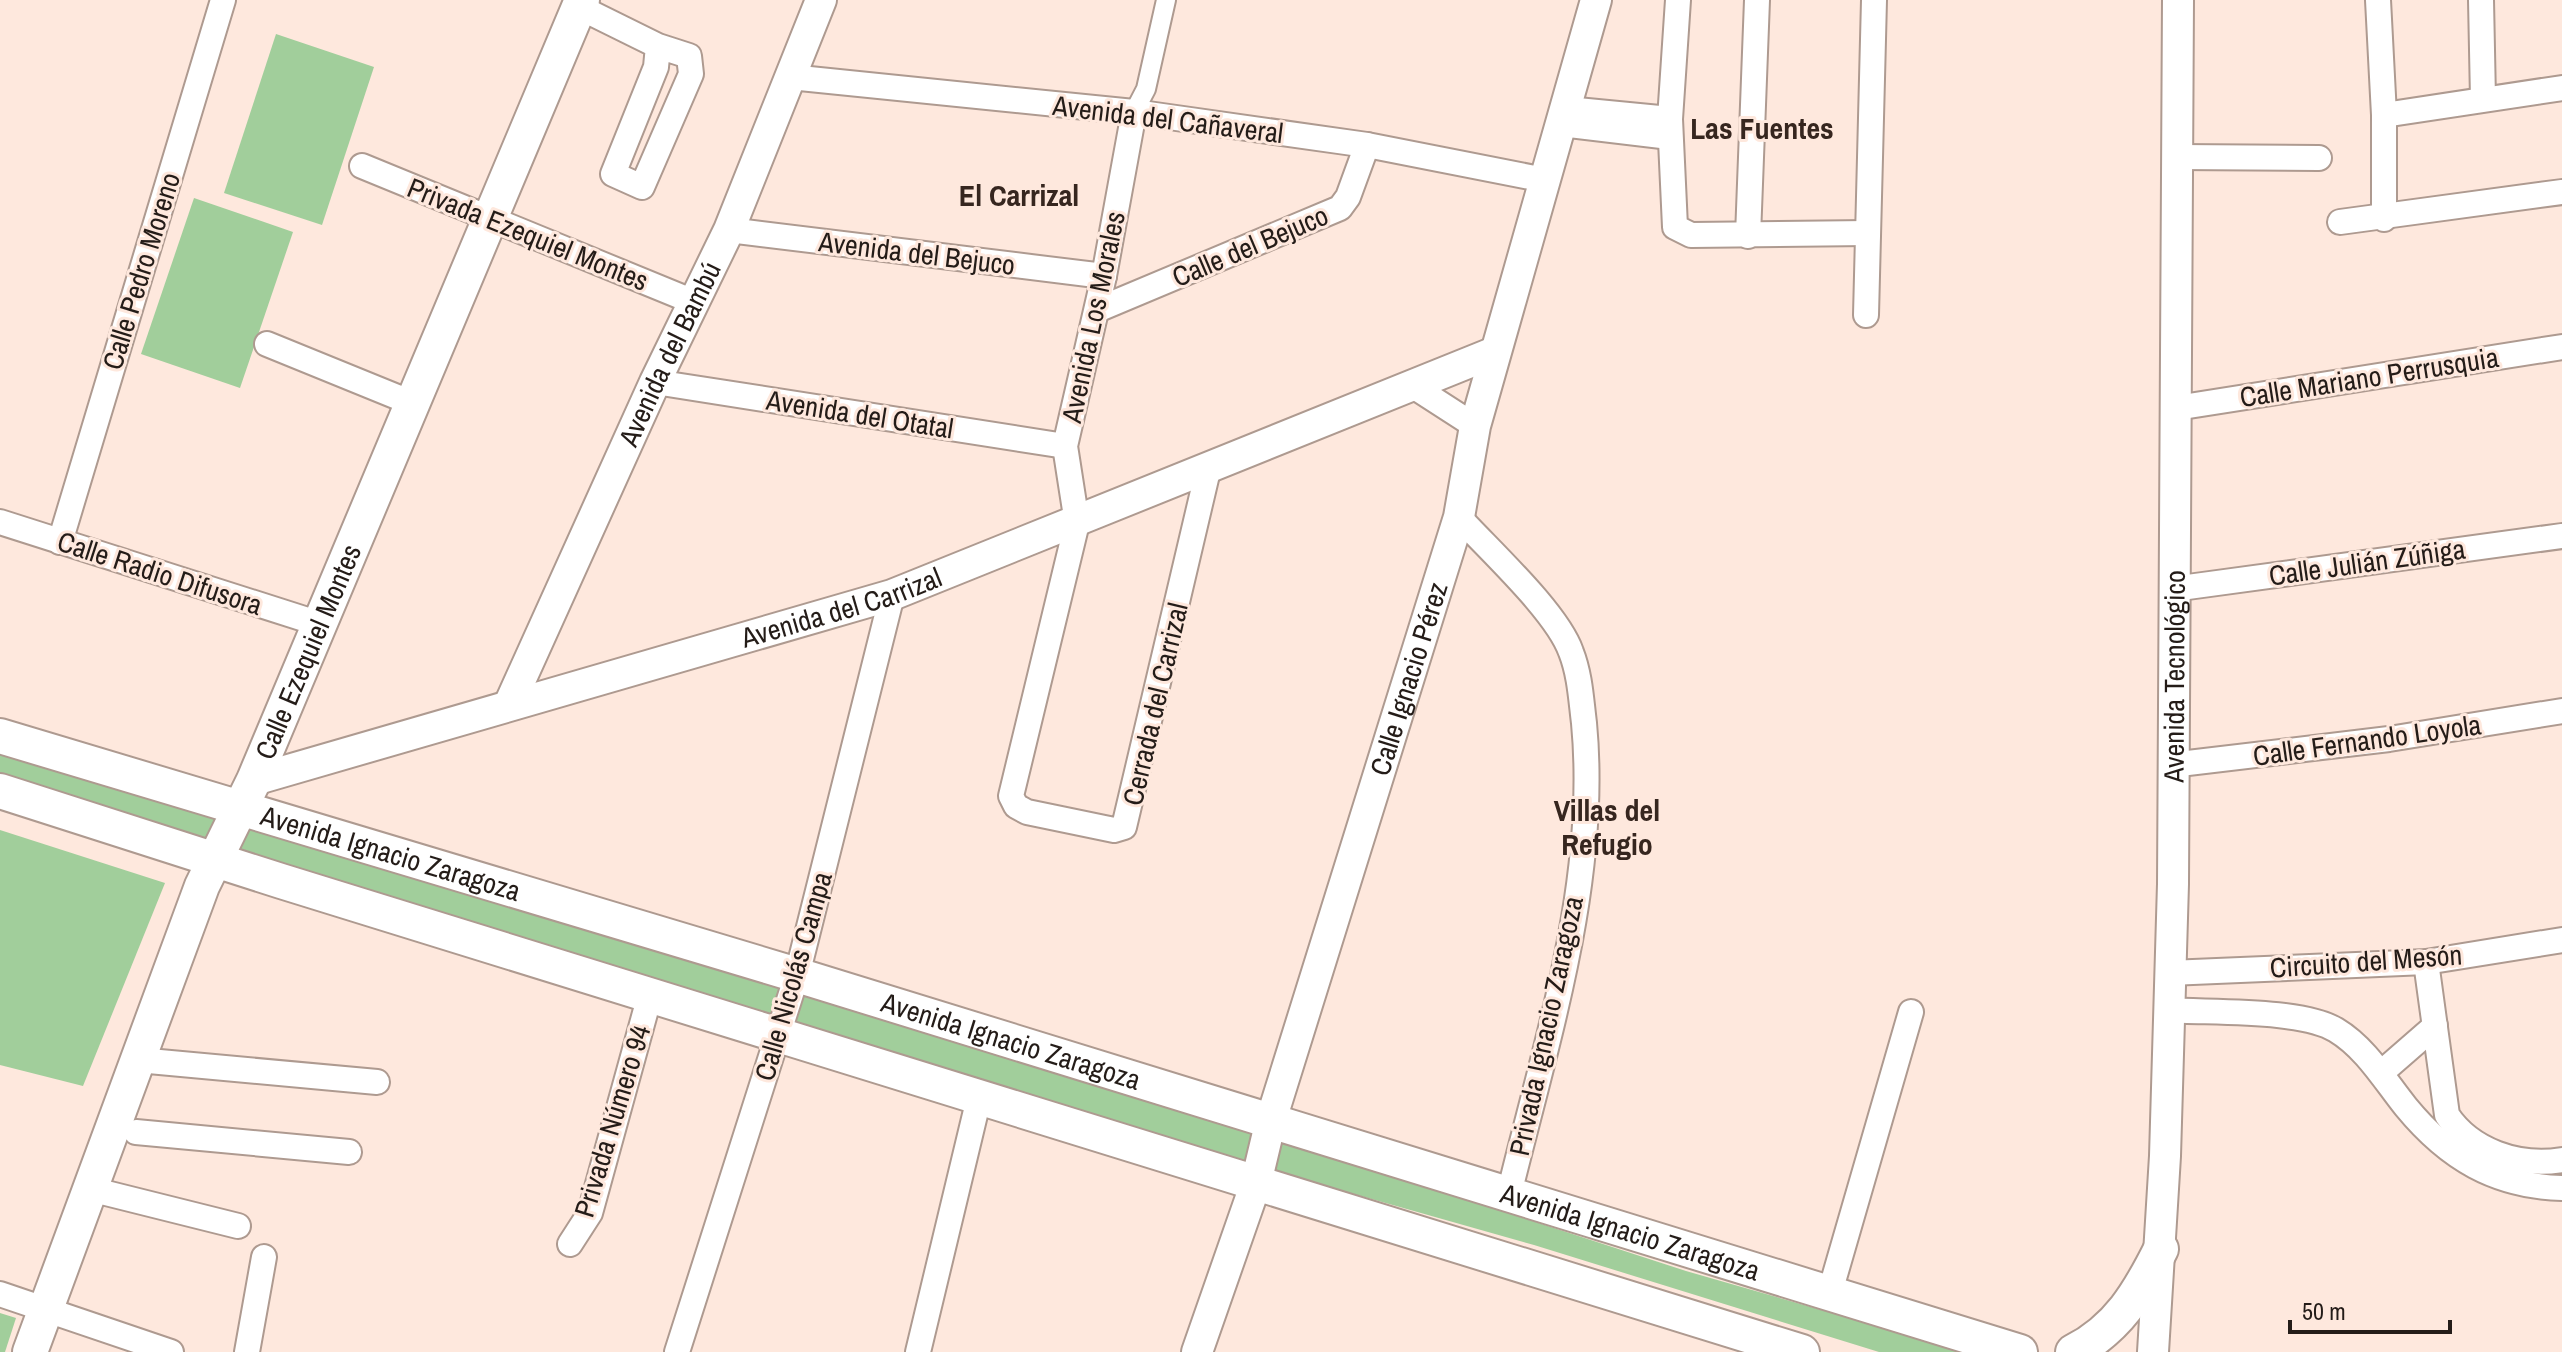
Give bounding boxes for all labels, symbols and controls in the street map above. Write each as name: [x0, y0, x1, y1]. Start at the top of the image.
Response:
street label: Avenida del Cañaveral: [1050, 86, 1285, 152]
district label: Las Fuentes: [1690, 108, 1834, 148]
street label: Calle Pedro Moreno: [93, 168, 189, 374]
street label: Privada Ezequiel Montes: [402, 168, 654, 300]
district label: El Carrizal: [959, 175, 1079, 215]
street label: Calle del Bejuco: [1166, 196, 1334, 296]
street label: Avenida Los Morales: [1052, 208, 1134, 427]
street label: Avenida del Bejuco: [816, 222, 1017, 284]
street label: Avenida del Bambú: [609, 255, 730, 453]
street label: Calle Mariano Perrusquia: [2237, 338, 2501, 416]
street label: Avenida del Otatal: [763, 380, 956, 448]
street label: Calle Radio Difusora: [53, 522, 267, 624]
street label: Calle Julián Zúñiga: [2266, 529, 2468, 595]
street label: Calle Ezequiel Montes: [246, 538, 370, 765]
street label: Avenida del Carrizal: [736, 558, 947, 657]
street label: Avenida Tecnológico: [2155, 570, 2194, 784]
street label: Calle Ignacio Pérez: [1361, 577, 1457, 780]
street label: Cerrada del Carrizal: [1113, 599, 1197, 809]
street label: Calle Fernando Loyola: [2251, 705, 2484, 775]
district label: Villas del Refugio: [1554, 790, 1660, 864]
street label: Avenida Ignacio Zaragoza: [255, 796, 525, 910]
street label: Calle Nicolás Campa: [745, 867, 841, 1085]
street label: Privada Ignacio Zaragoza: [1500, 893, 1592, 1159]
street label: Circuito del Mesón: [2269, 935, 2463, 987]
street label: Avenida Ignacio Zaragoza: [876, 983, 1145, 1099]
street label: Privada Número 94: [565, 1020, 659, 1222]
street label: Avenida Ignacio Zaragoza: [1495, 1174, 1765, 1290]
scale bar: [2290, 1284, 2450, 1334]
text: 50 m: [2302, 1295, 2346, 1327]

